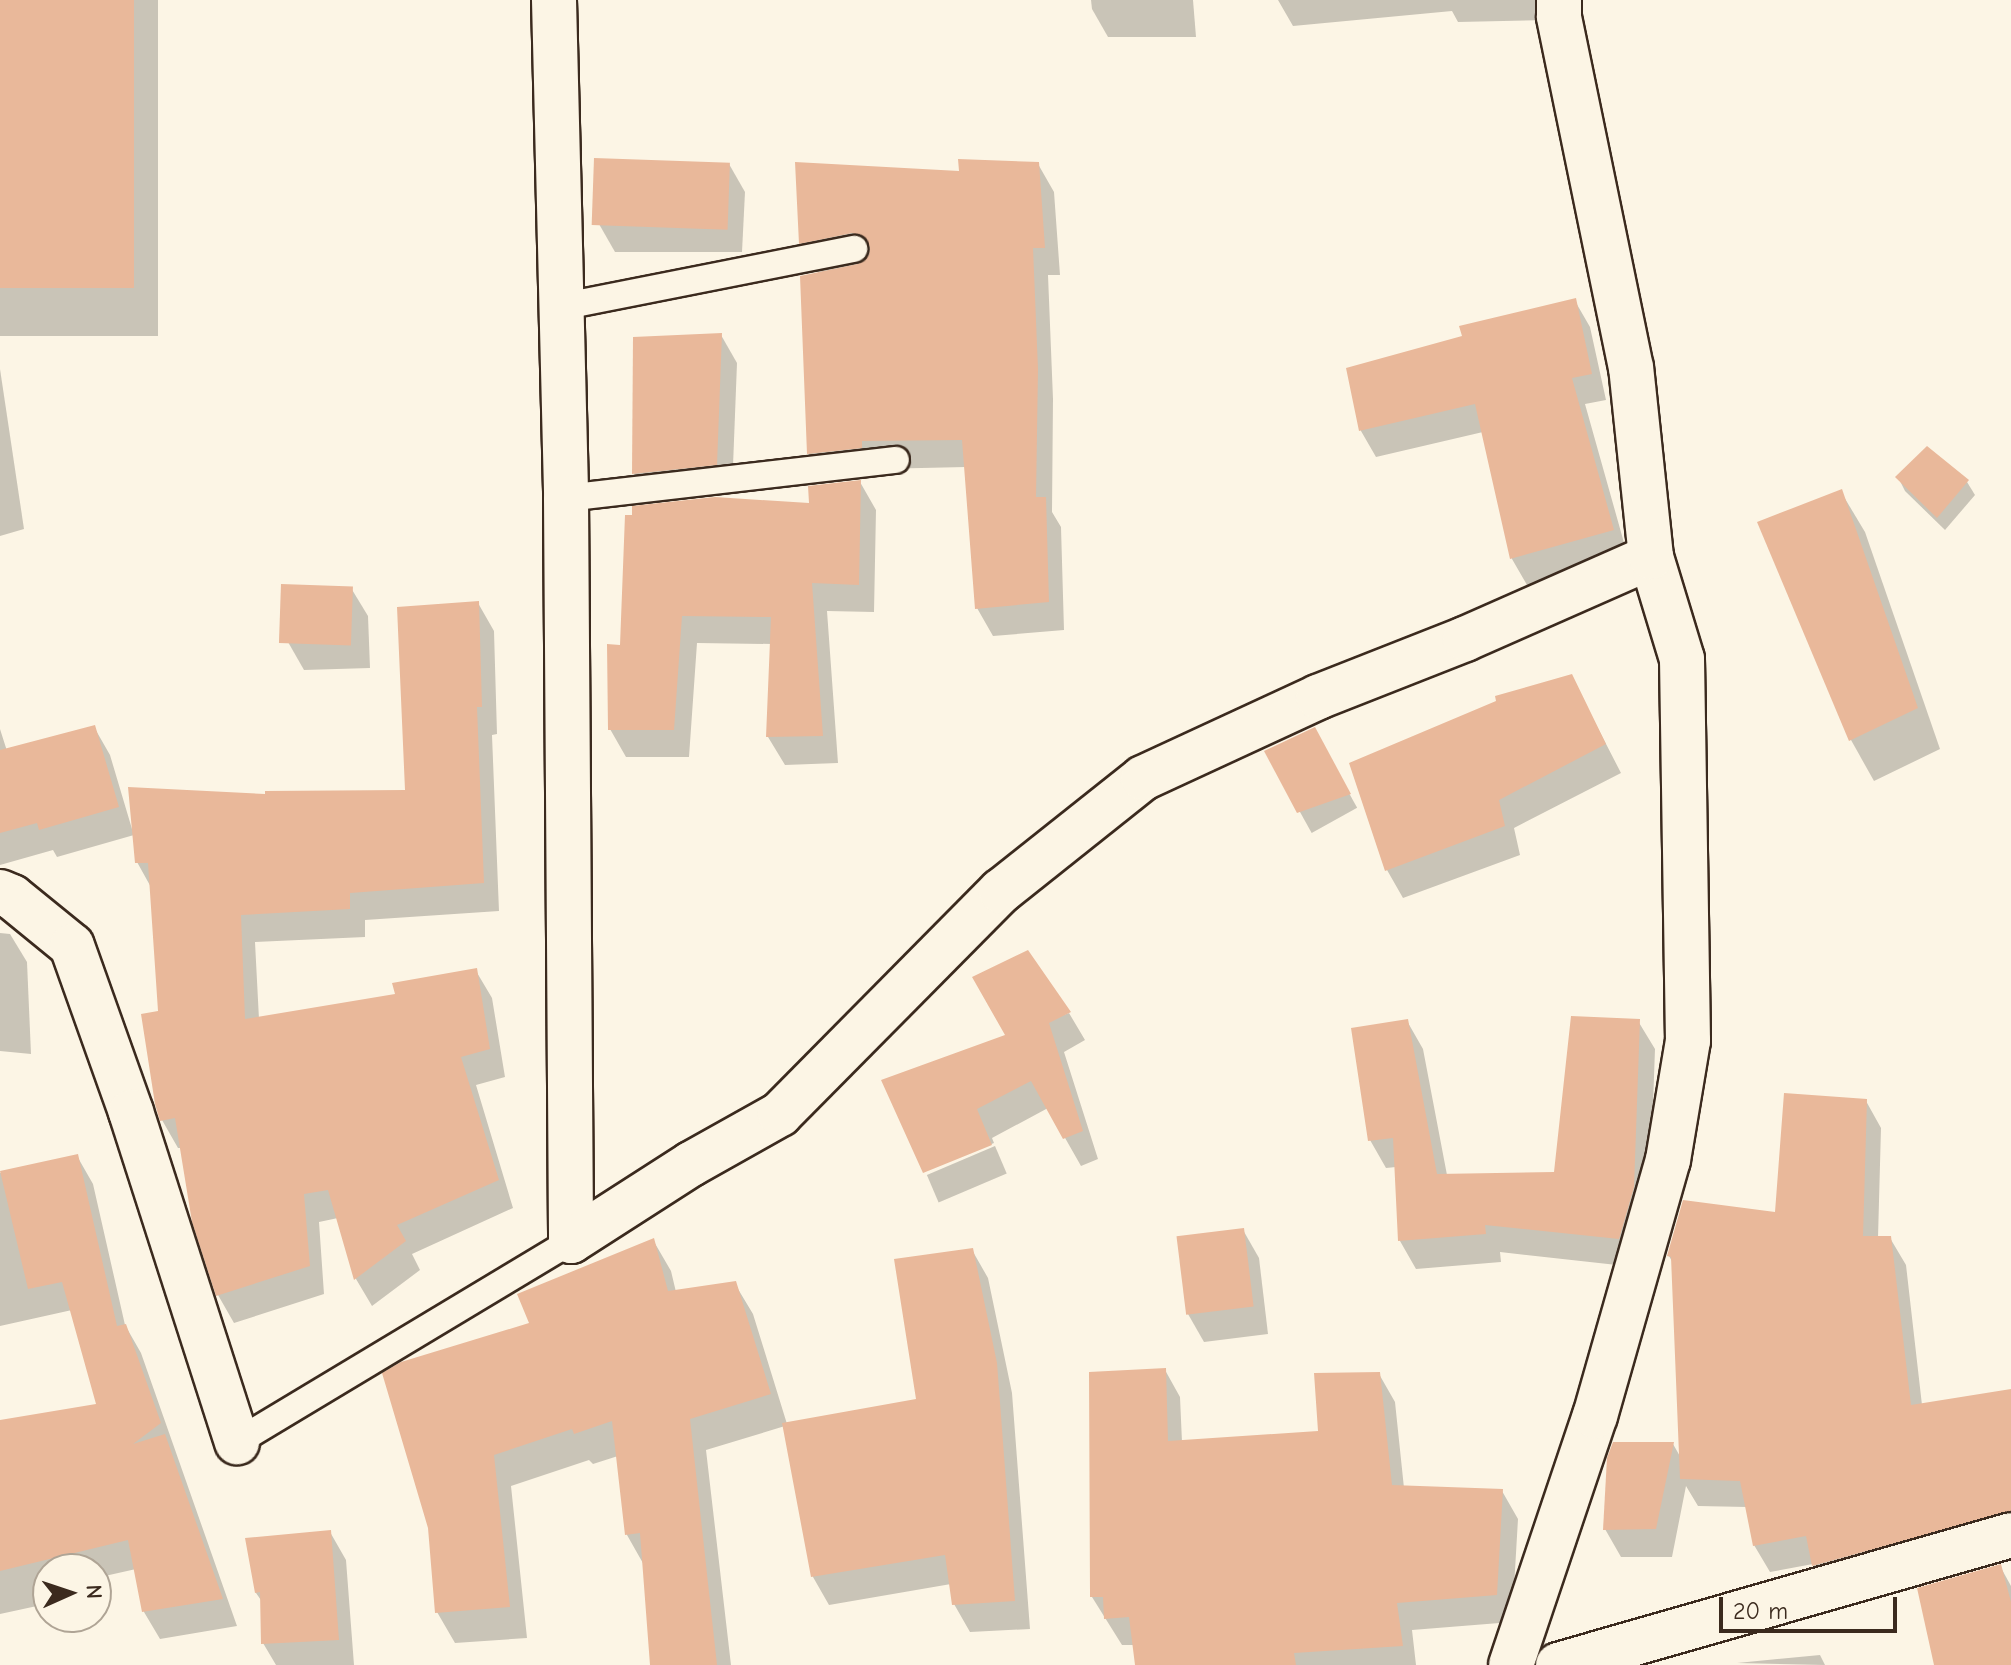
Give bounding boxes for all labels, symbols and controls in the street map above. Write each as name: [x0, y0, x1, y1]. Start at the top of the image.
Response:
north arrow: [32, 1553, 112, 1633]
scale bar: [1723, 1581, 1901, 1631]
text: N: [81, 1584, 107, 1600]
text: 20 m: [1733, 1597, 1788, 1625]

